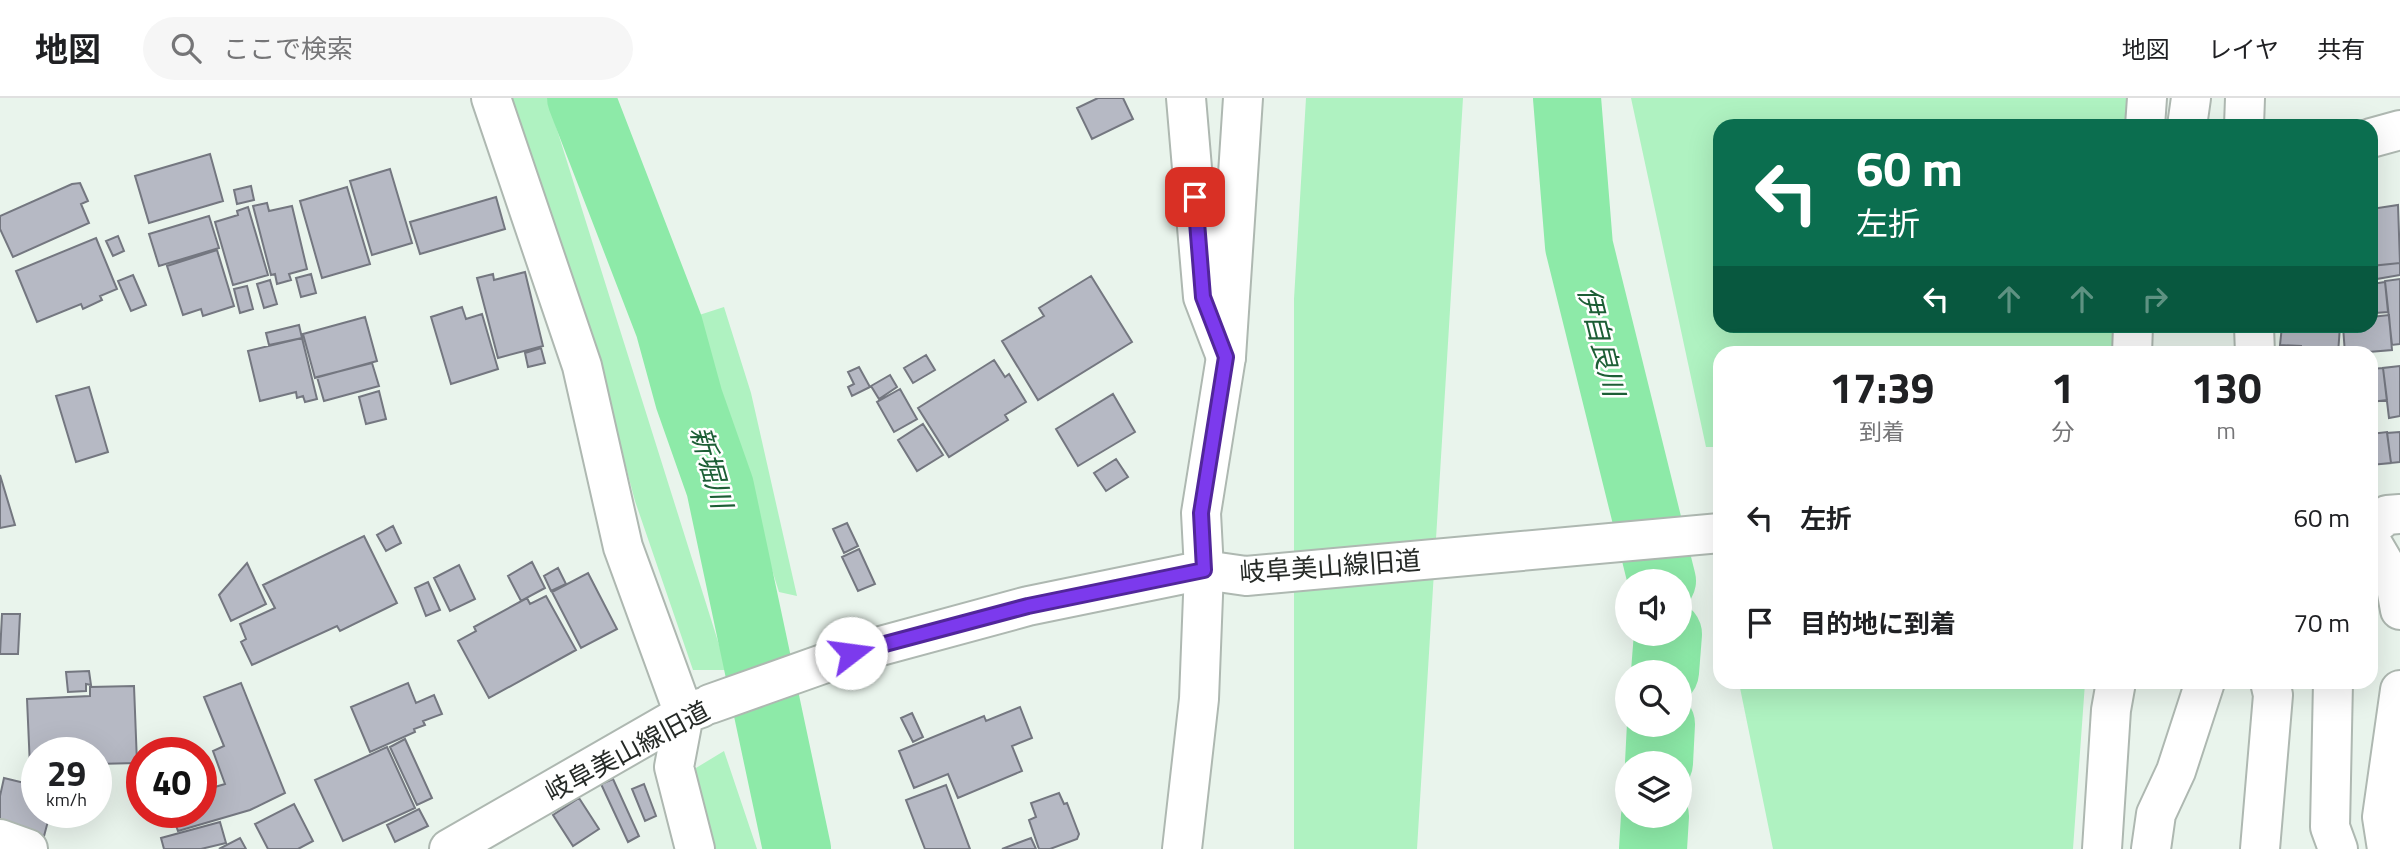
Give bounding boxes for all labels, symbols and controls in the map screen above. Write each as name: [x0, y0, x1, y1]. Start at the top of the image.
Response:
search box: [143, 17, 633, 80]
text: 地図: [35, 24, 101, 74]
icon: search: [167, 29, 205, 67]
text: ここで検索: [223, 29, 353, 68]
text: 地図: [2122, 31, 2170, 67]
text: レイヤ: [2208, 31, 2279, 67]
text: 共有: [2317, 31, 2365, 67]
text: 60 m: [1856, 130, 1963, 205]
icon: left: [1741, 147, 1832, 238]
pin: [1165, 167, 1225, 227]
icon: arrive: [1176, 178, 1214, 216]
text: 左折: [1856, 199, 1920, 247]
icon: left: [1917, 280, 1955, 318]
icon: ahead: [1990, 280, 2028, 318]
icon: ahead: [2063, 280, 2101, 318]
icon: right: [2136, 280, 2174, 318]
water label: 伊自良川: [1568, 281, 1637, 403]
text: 17:39: [1830, 355, 1934, 419]
text: 1: [2051, 355, 2074, 419]
text: 130: [2191, 355, 2261, 419]
text: m: [2217, 413, 2236, 448]
text: 到着: [1859, 414, 1905, 449]
text: 分: [2051, 414, 2074, 449]
water label: 新堀川: [680, 421, 745, 516]
text: 60 m: [2293, 498, 2350, 537]
icon: left: [1741, 499, 1779, 537]
text: 左折: [1800, 499, 1852, 538]
street label: 岐阜美山線旧道: [1238, 540, 1422, 592]
map controls: [1615, 569, 1692, 828]
button: sound: [1615, 569, 1692, 646]
text: 70 m: [2293, 603, 2350, 642]
icon: arrive: [1741, 604, 1779, 642]
text: 目的地に到着: [1800, 604, 1956, 643]
position arrow: [814, 616, 888, 690]
button: search: [1615, 660, 1692, 737]
street label: 岐阜美山線旧道: [537, 691, 717, 811]
speed limit sign: 40: [126, 737, 217, 828]
text: 29: [47, 746, 86, 800]
button: layers: [1615, 751, 1692, 828]
text: km/h: [46, 786, 87, 813]

